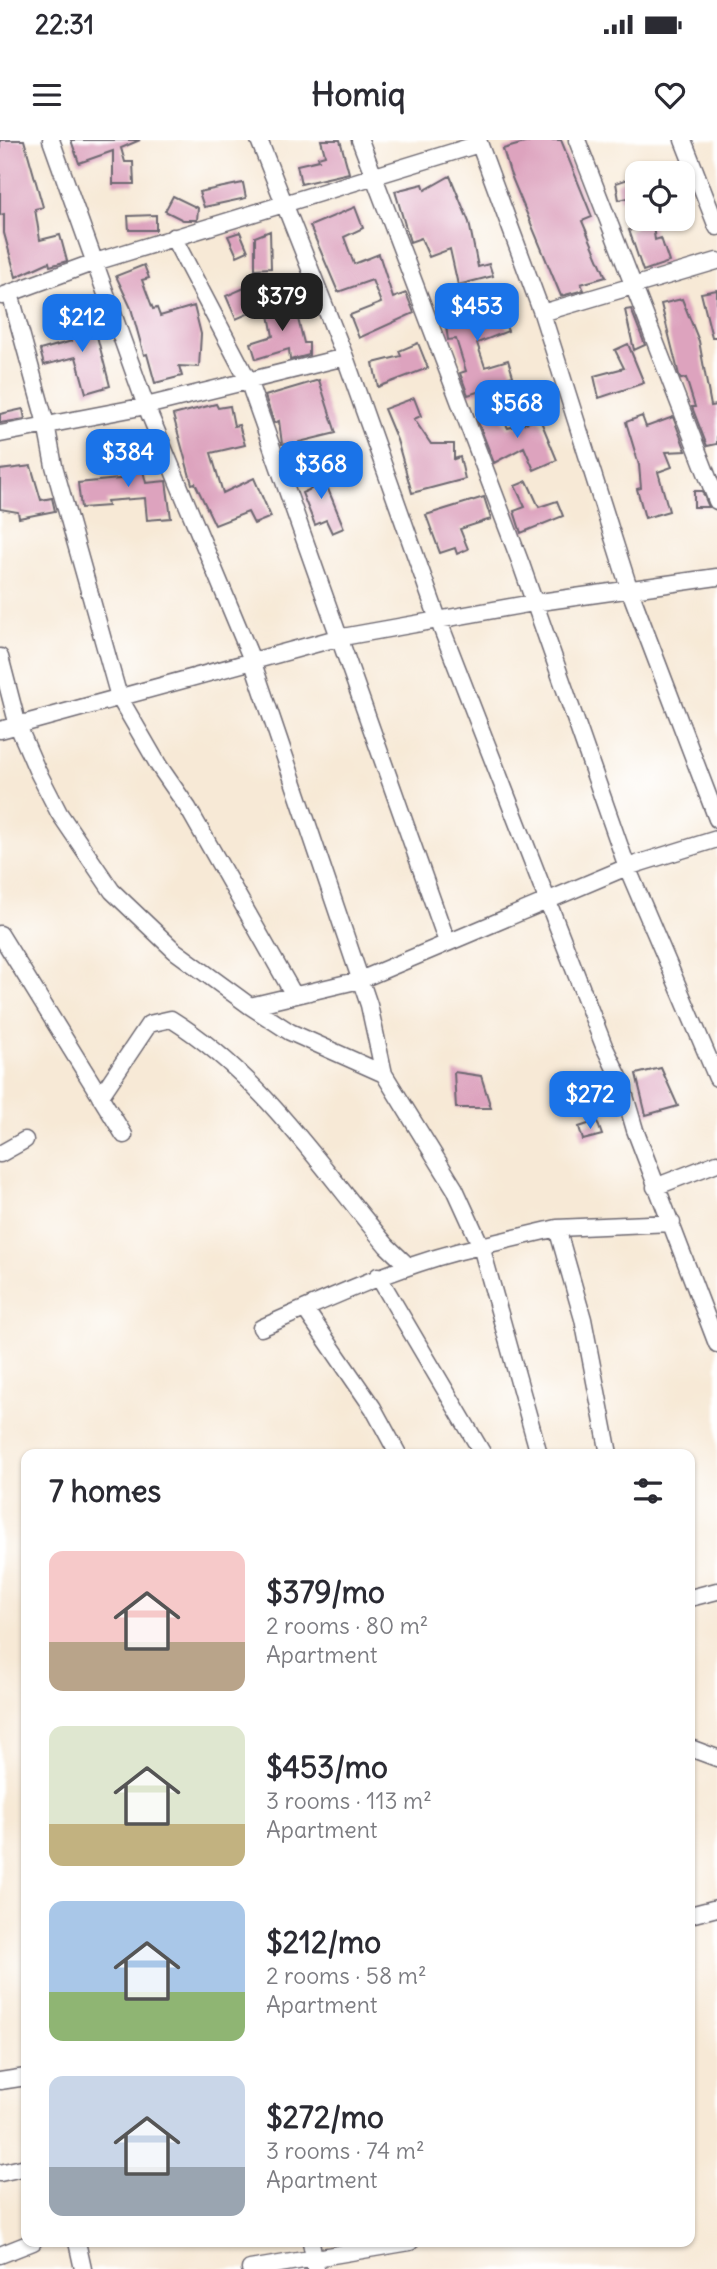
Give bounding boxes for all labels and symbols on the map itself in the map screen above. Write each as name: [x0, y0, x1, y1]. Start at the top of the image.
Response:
pin: $379: [241, 274, 323, 333]
pin: $453: [436, 284, 518, 343]
pin: $212: [41, 294, 123, 354]
pin: $568: [476, 380, 558, 440]
pin: $384: [87, 430, 169, 489]
pin: $368: [280, 442, 362, 501]
pin: $272: [549, 1072, 631, 1131]

